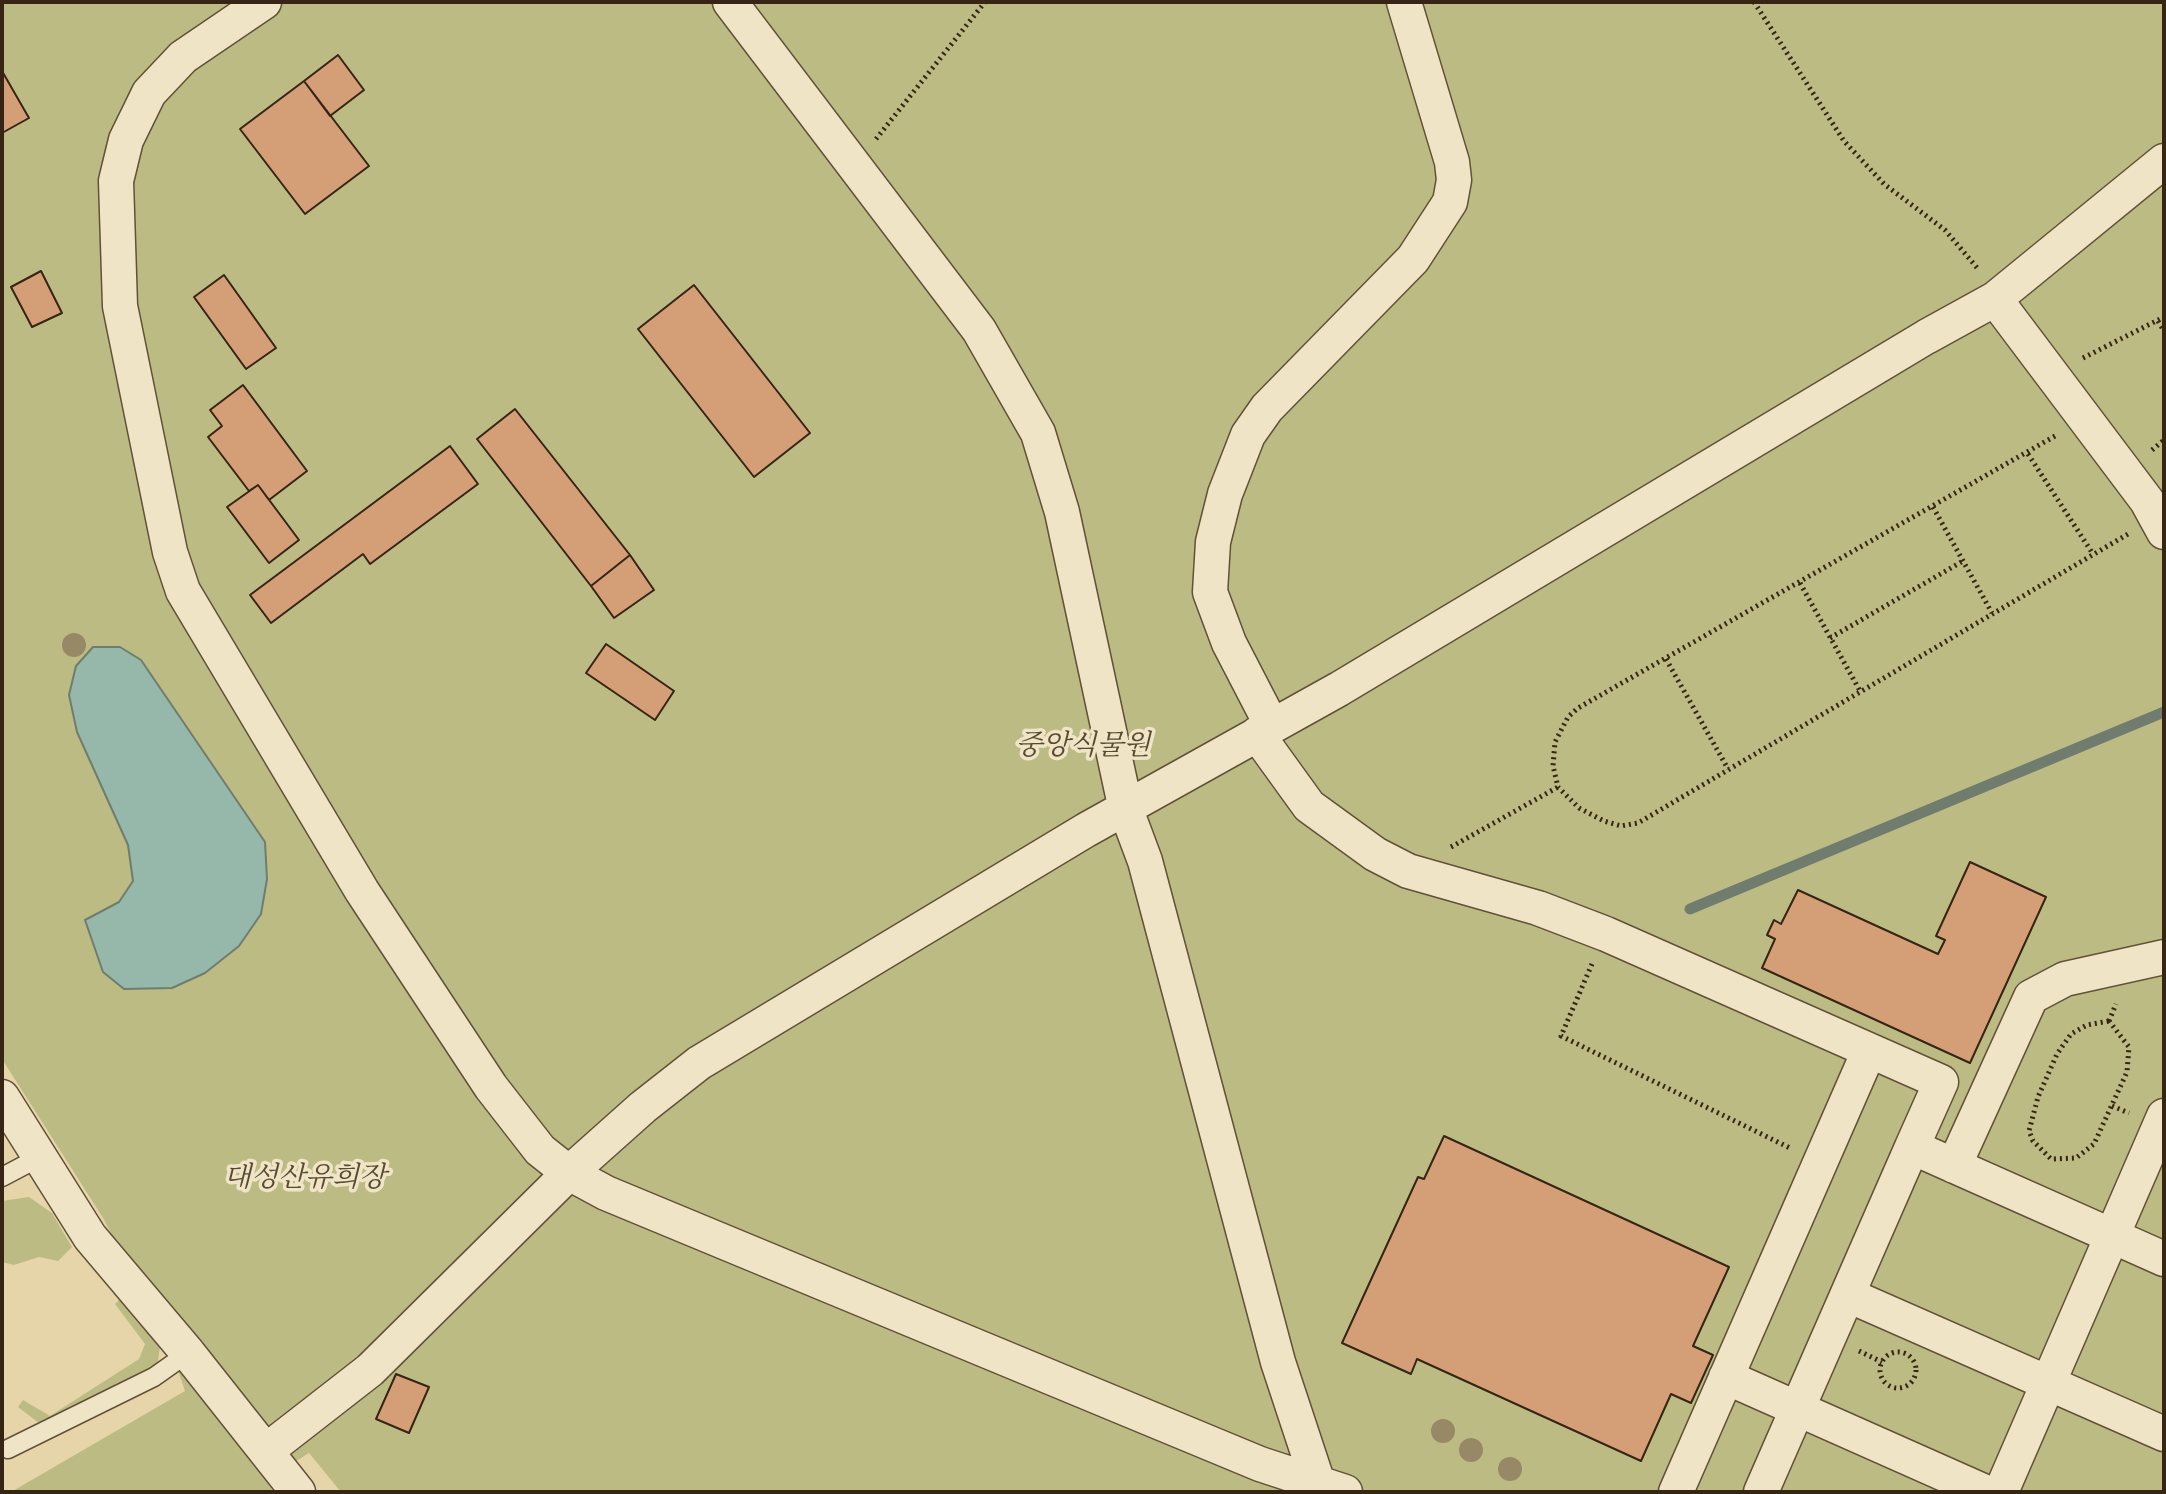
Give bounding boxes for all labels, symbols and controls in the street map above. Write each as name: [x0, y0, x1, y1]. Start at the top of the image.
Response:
park label: 중앙식물원: [1015, 730, 1151, 764]
park label: 대성산유희장: [224, 1162, 386, 1196]

